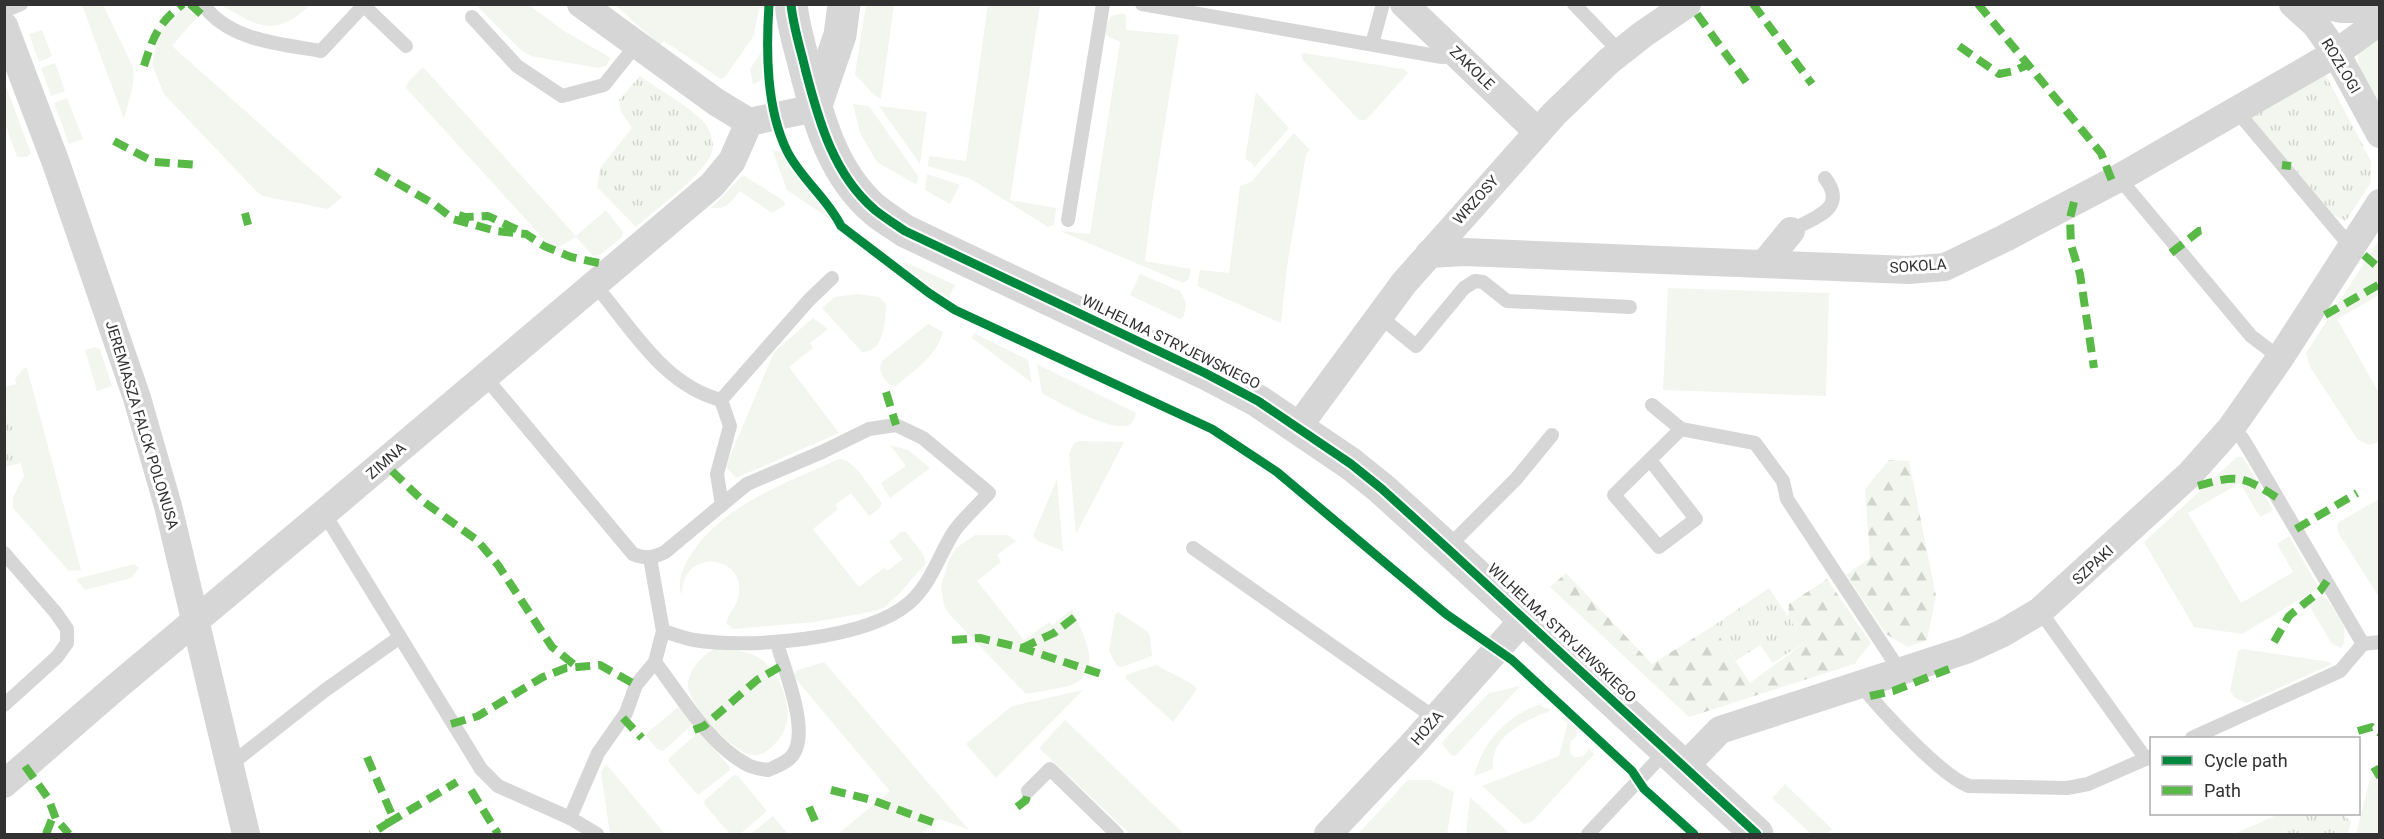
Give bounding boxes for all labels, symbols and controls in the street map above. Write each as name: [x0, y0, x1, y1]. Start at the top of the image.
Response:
street label: ROZŁOGI: [2318, 35, 2364, 97]
street label: ZAKOLE: [1446, 42, 1498, 94]
street label: WRZOSY: [1449, 172, 1503, 228]
street label: SOKOLA: [1889, 255, 1947, 277]
street label: WILHELMA STRYJEWSKIEGO: [1079, 291, 1263, 393]
street label: JEREMIASZA FALCK POLONUSA: [102, 318, 182, 532]
street label: ZIMNA: [362, 439, 410, 483]
street label: SZPAKI: [2069, 541, 2117, 589]
street label: WILHELMA STRYJEWSKIEGO: [1484, 560, 1640, 706]
street label: HOŻA: [1407, 707, 1447, 749]
legend: [2150, 737, 2360, 815]
text: Cycle path: [2204, 750, 2288, 771]
text: Path: [2204, 780, 2241, 801]

